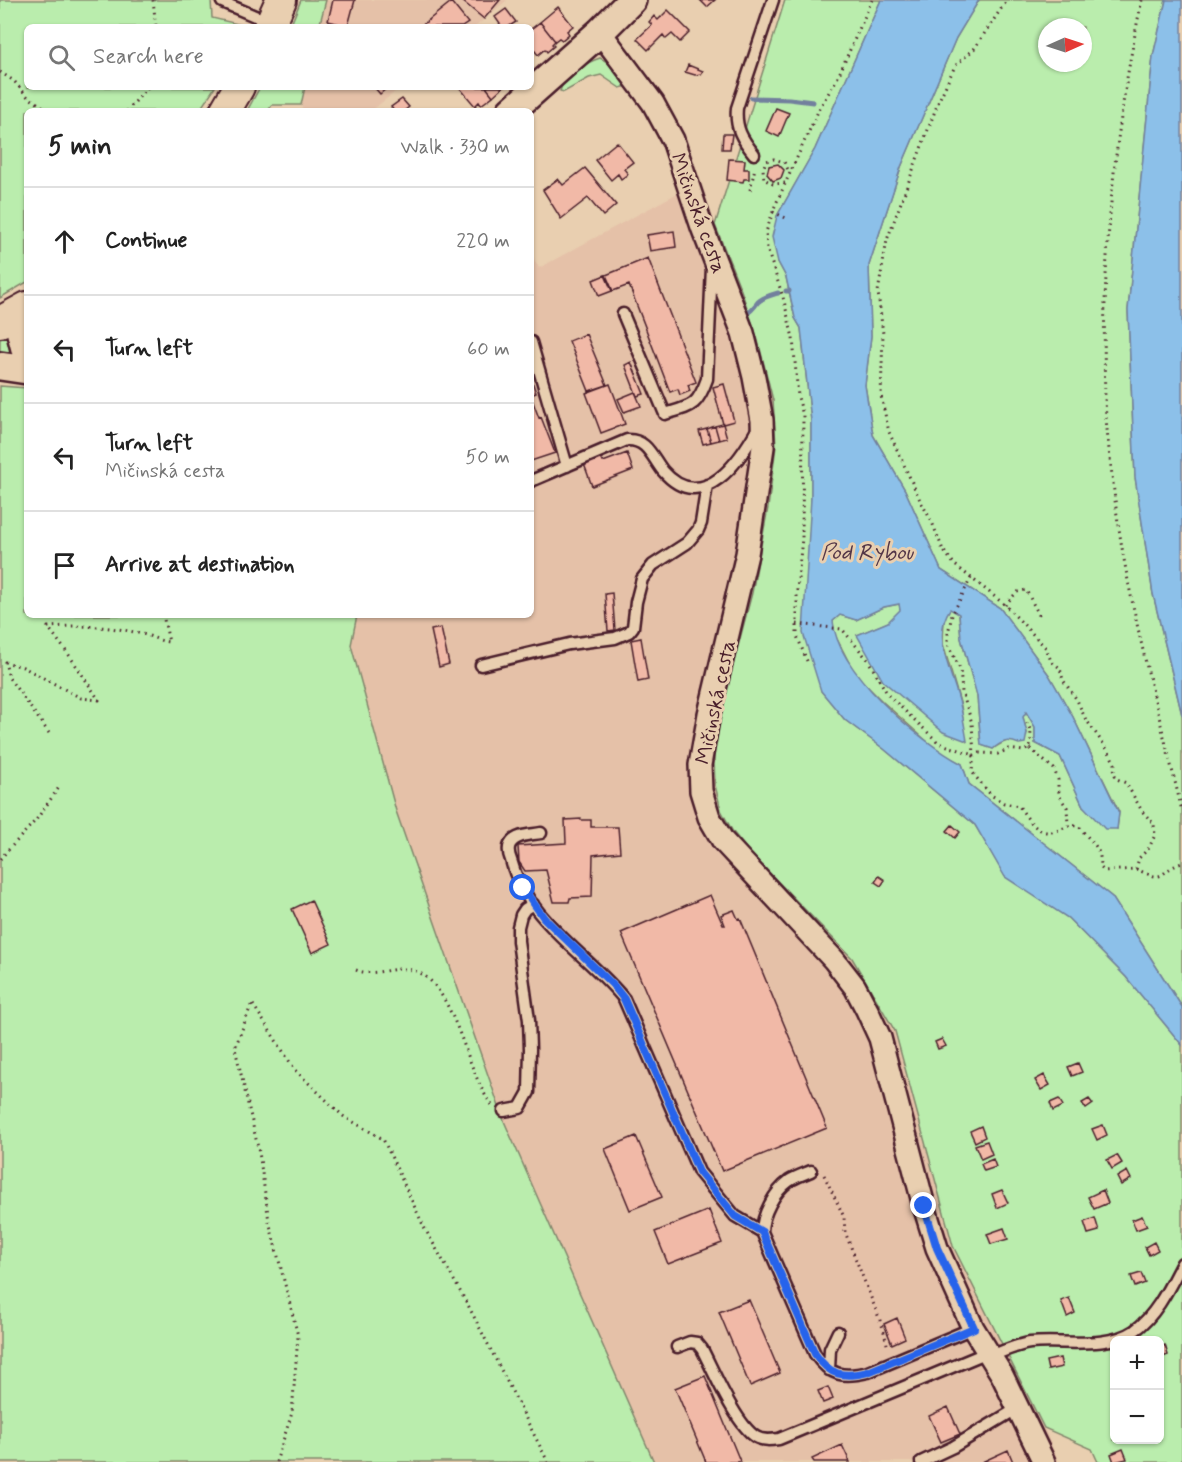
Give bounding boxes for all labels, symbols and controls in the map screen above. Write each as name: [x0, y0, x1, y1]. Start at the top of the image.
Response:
north arrow: [1038, 18, 1092, 72]
search box: [24, 24, 534, 90]
icon: search: [45, 41, 78, 74]
text: Search here: [93, 43, 204, 71]
text: 5 min: [48, 130, 112, 164]
text: Walk · 330 m: [401, 134, 510, 161]
street label: Mičinská cesta: [663, 149, 733, 277]
icon: ahead: [48, 225, 81, 258]
text: Continue: [105, 227, 187, 255]
text: 220 m: [456, 228, 510, 255]
icon: left: [48, 333, 81, 366]
text: Turn left: [105, 335, 193, 363]
text: 60 m: [467, 336, 510, 363]
text: Turn left: [105, 430, 193, 458]
icon: left: [48, 441, 81, 474]
text: 50 m: [465, 444, 510, 471]
text: Mičinská cesta: [105, 458, 225, 485]
water label: Pod Rybou: [821, 539, 915, 567]
icon: arrive: [48, 549, 81, 582]
text: Arrive at destination: [105, 551, 295, 579]
street label: Mičinská cesta: [689, 638, 743, 767]
route start: [509, 874, 535, 900]
route end: [910, 1192, 936, 1218]
map controls: [1110, 1336, 1164, 1444]
button: +: [1110, 1336, 1164, 1390]
button: −: [1110, 1390, 1164, 1444]

